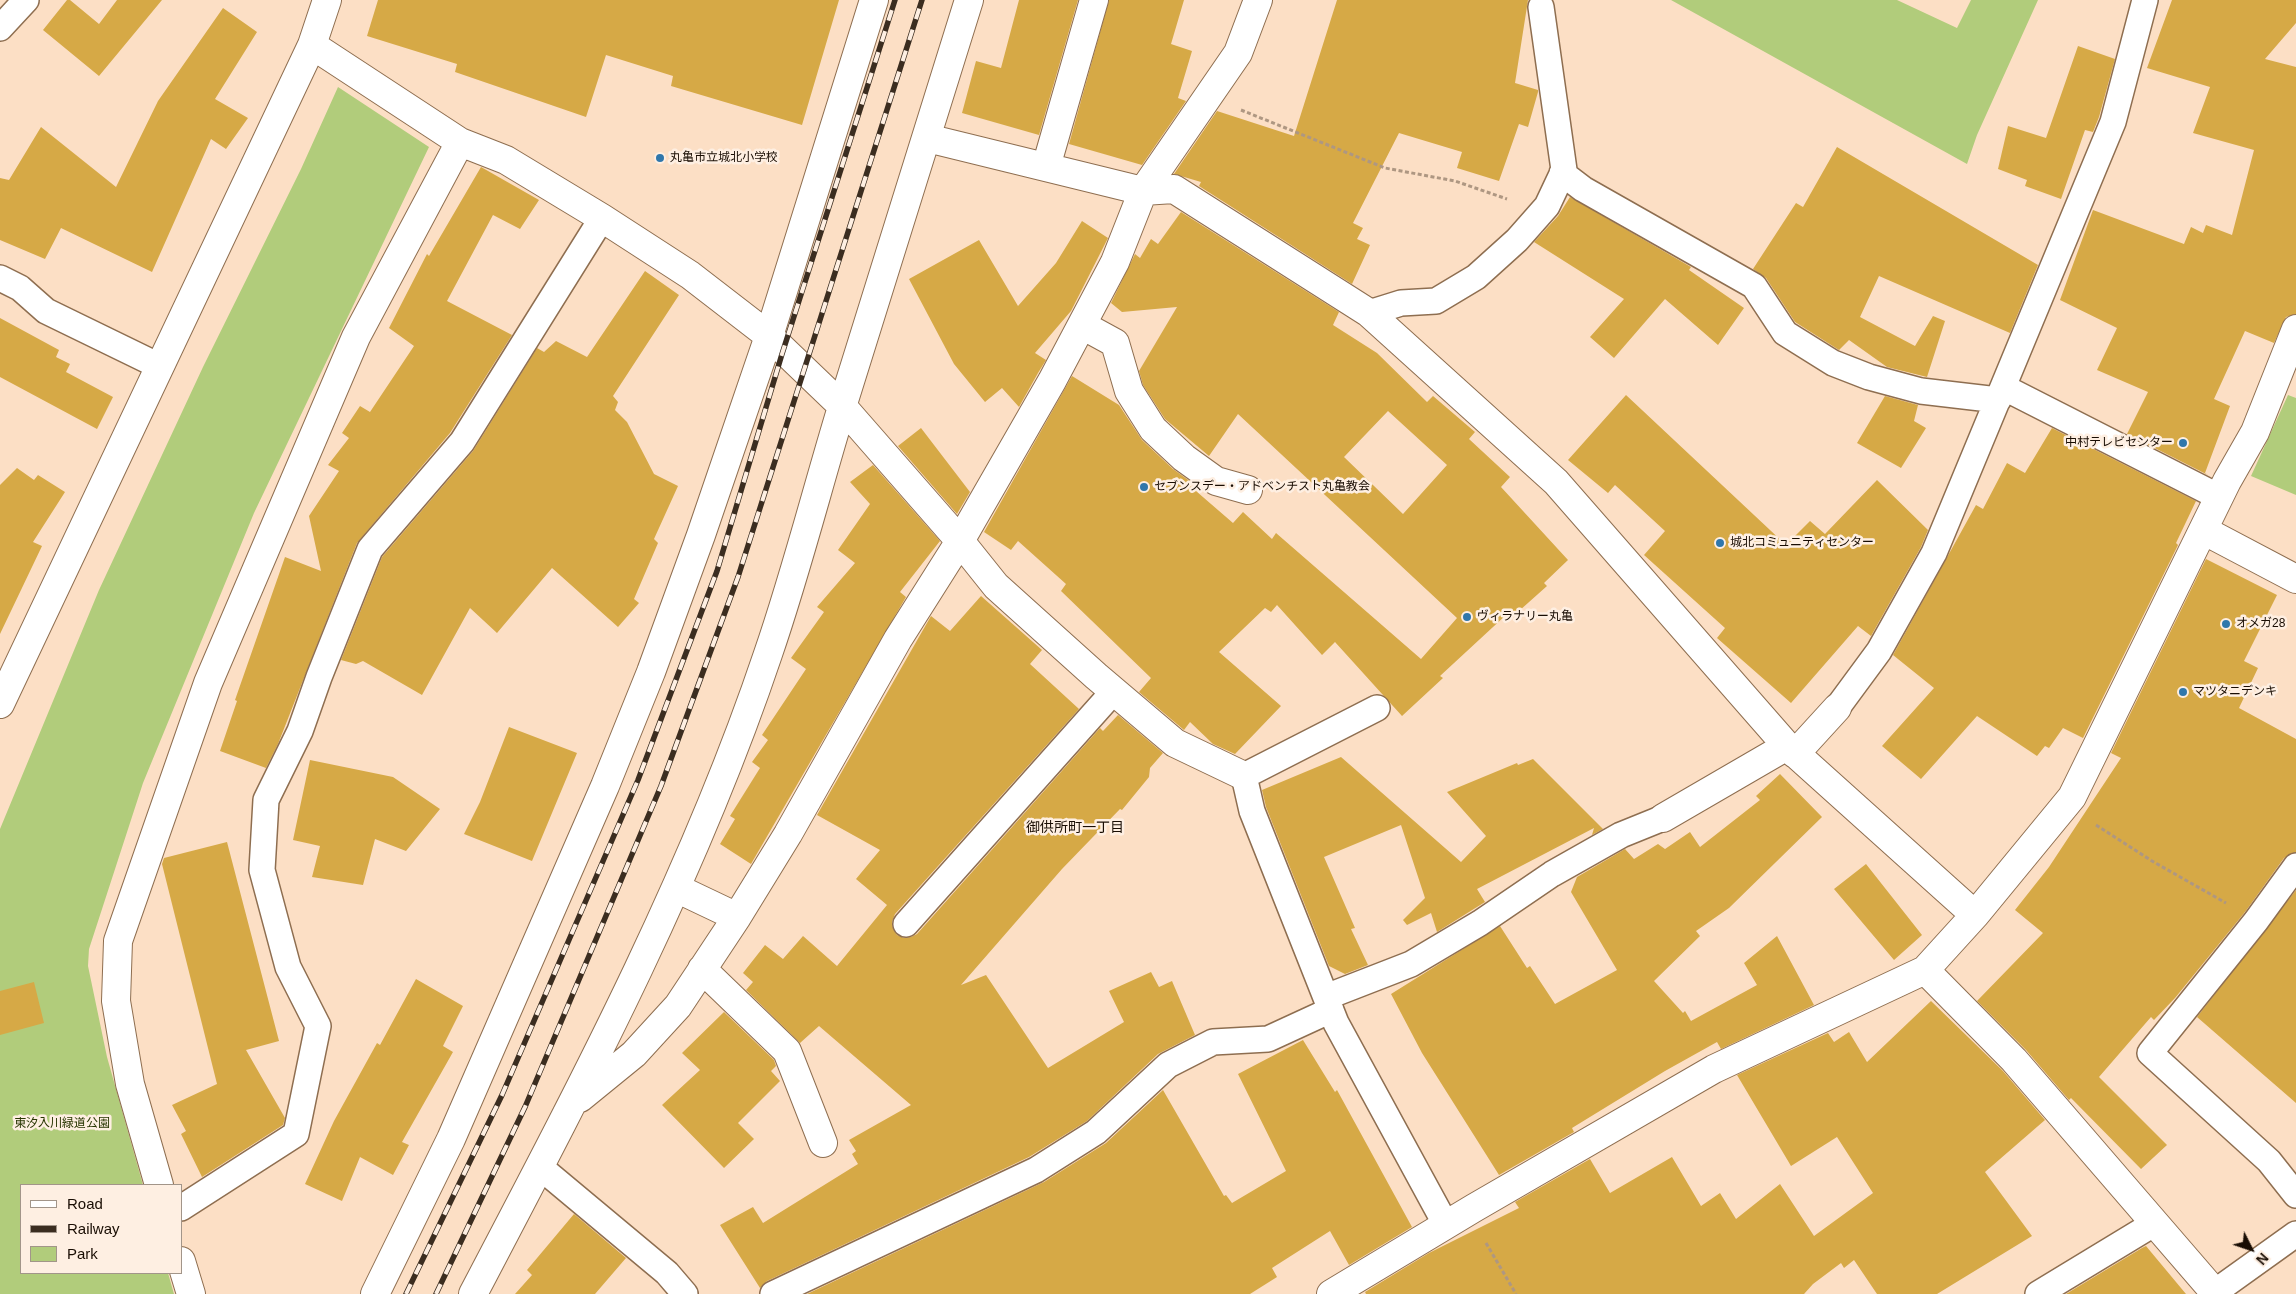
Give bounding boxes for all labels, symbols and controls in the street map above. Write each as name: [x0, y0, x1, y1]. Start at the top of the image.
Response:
place label: 丸亀市立城北小学校: [670, 151, 778, 165]
marker: 丸亀市立城北小学校: [654, 152, 666, 164]
place label: 中村テレビセンター: [2065, 436, 2173, 450]
marker: 中村テレビセンター: [2177, 437, 2189, 449]
place label: セブンスデー・アドベンチスト丸亀教会: [1154, 480, 1370, 494]
marker: セブンスデー・アドベンチスト丸亀教会: [1138, 481, 1150, 493]
place label: 城北コミュニティセンター: [1730, 536, 1874, 550]
marker: 城北コミュニティセンター: [1714, 537, 1726, 549]
place label: ヴィラナリー丸亀: [1477, 610, 1573, 624]
marker: ヴィラナリー丸亀: [1461, 611, 1473, 623]
place label: オメガ28: [2236, 617, 2285, 631]
marker: オメガ28: [2220, 618, 2232, 630]
place label: マツタニデンキ: [2193, 685, 2277, 699]
marker: マツタニデンキ: [2177, 686, 2189, 698]
district label: 御供所町一丁目: [1026, 820, 1124, 836]
park label: 東汐入川緑道公園: [14, 1117, 110, 1131]
legend: [20, 1184, 182, 1274]
text: Road: [67, 1195, 103, 1212]
text: Railway: [67, 1220, 120, 1237]
north arrow: [2226, 1224, 2276, 1274]
text: Park: [67, 1245, 98, 1262]
text: N: [2253, 1250, 2272, 1268]

